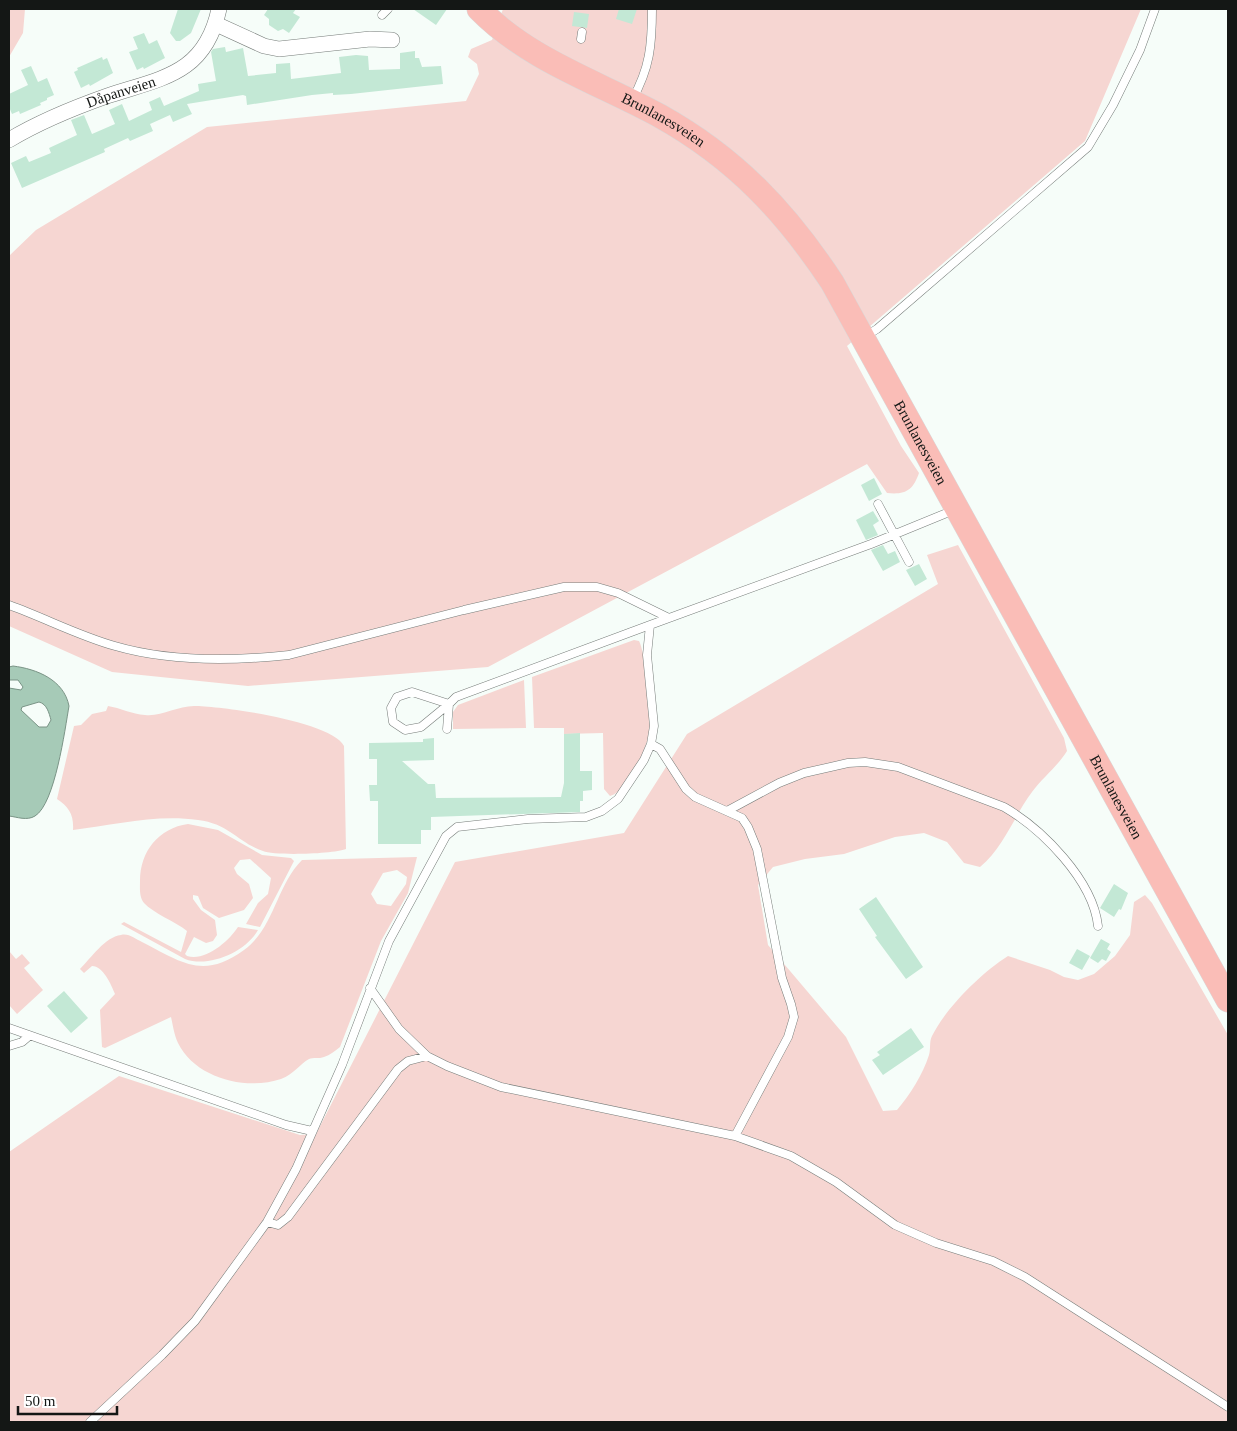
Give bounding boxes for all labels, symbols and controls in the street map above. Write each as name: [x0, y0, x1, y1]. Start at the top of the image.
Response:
street label: Dåpanveien: [84, 73, 158, 111]
street label: Brunlanesveien: [619, 90, 709, 150]
street label: Brunlanesveien: [891, 398, 950, 488]
street label: Brunlanesveien: [1087, 752, 1146, 842]
scale bar: [18, 1384, 116, 1416]
text: 50 m: [25, 1393, 56, 1409]

